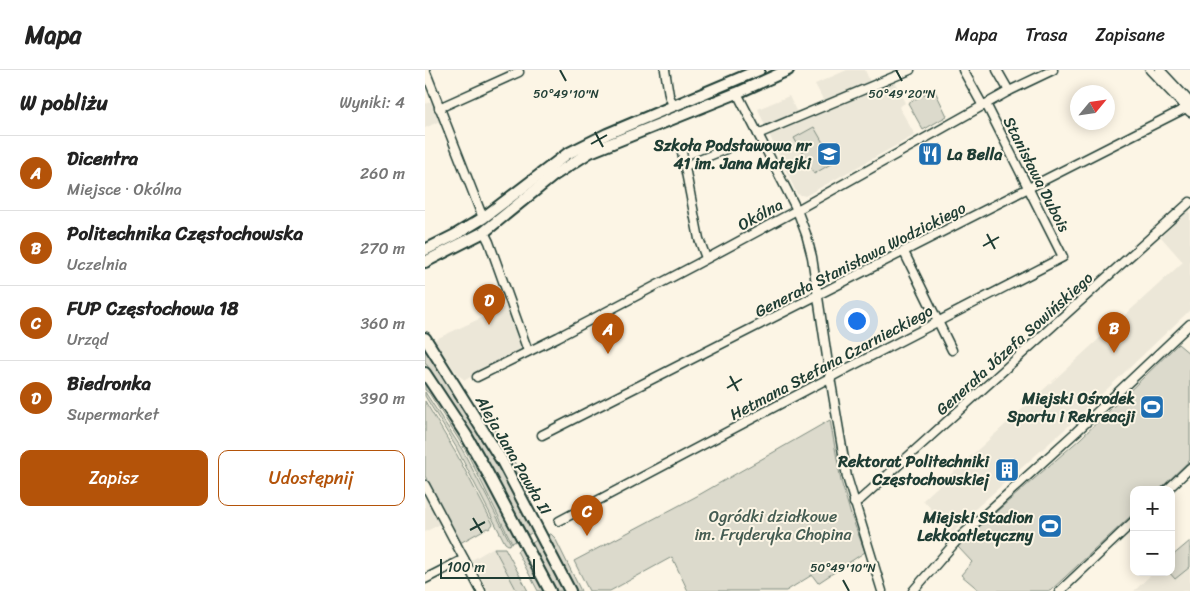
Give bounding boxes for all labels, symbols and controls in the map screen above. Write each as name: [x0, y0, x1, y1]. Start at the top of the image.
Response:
text: Mapa: [25, 14, 81, 56]
text: Mapa: [955, 19, 997, 51]
text: Trasa: [1025, 19, 1067, 51]
text: Zapisane: [1095, 19, 1165, 51]
text: 50°49'10"N: [533, 83, 599, 105]
text: 50°49'20"N: [868, 83, 936, 105]
text: W pobliżu: [20, 84, 108, 122]
north arrow: [1070, 85, 1115, 130]
text: Wyniki: 4: [339, 88, 405, 117]
street label: Stanisława Dubois: [995, 111, 1078, 238]
place label: Szkoła Podstawowa nr 41 im. Jana Matejki: [653, 131, 812, 178]
place label: La Bella: [947, 140, 1003, 169]
school or university icon: Szkoła Podstawowa nr 41 im. Jana Matejki: [816, 141, 842, 167]
restaurant icon: La Bella: [917, 141, 943, 167]
text: Dicentra: [67, 142, 138, 175]
text: A: [31, 159, 41, 188]
text: 260 m: [360, 159, 405, 188]
text: Miejsce · Okólna: [67, 175, 182, 204]
street label: Okólna: [732, 190, 788, 239]
street label: Generała Stanisława Wodzickiego: [749, 193, 971, 325]
text: Politechnika Częstochowska: [67, 217, 303, 250]
text: B: [31, 234, 41, 263]
text: 270 m: [360, 234, 405, 263]
text: Uczelnia: [67, 250, 127, 279]
street label: Generała Józefa Sowińskiego: [929, 264, 1100, 423]
pin: D: [473, 284, 505, 325]
text: FUP Częstochowa 18: [67, 292, 239, 325]
street label: Hetmana Stefana Czarnieckiego: [724, 296, 938, 429]
your location: [844, 308, 870, 334]
text: C: [31, 309, 41, 338]
text: 360 m: [361, 309, 405, 338]
pin: B: [1098, 312, 1130, 353]
pin: A: [592, 313, 624, 354]
text: Urząd: [67, 325, 108, 354]
text: Biedronka: [67, 367, 151, 400]
text: D: [31, 384, 41, 413]
text: 390 m: [360, 384, 405, 413]
place label: Miejski Ośrodek Sportu i Rekreacji: [1006, 384, 1137, 431]
street label: Aleja Jana Pawła II: [467, 389, 560, 521]
sports icon: Miejski Ośrodek Sportu i Rekreacji: [1139, 394, 1165, 420]
text: Supermarket: [67, 400, 159, 429]
place label: Rektorat Politechniki Częstochowskiej: [837, 447, 991, 494]
button: Zapisz: [20, 450, 208, 506]
button: Udostępnij: [218, 450, 405, 506]
building icon: Rektorat Politechniki Częstochowskiej: [994, 457, 1020, 483]
map controls: [1130, 486, 1175, 576]
button: +: [1130, 486, 1175, 531]
pin: C: [571, 495, 603, 536]
park label: Ogródki działkowe im. Fryderyka Chopina: [694, 502, 853, 549]
place label: Miejski Stadion Lekkoatletyczny: [917, 503, 1034, 550]
sports icon: Miejski Stadion Lekkoatletyczny: [1037, 513, 1063, 539]
button: −: [1130, 531, 1175, 576]
text: 100 m: [447, 555, 485, 580]
scale bar: [440, 556, 535, 579]
text: 50°49'10"N: [810, 557, 876, 579]

